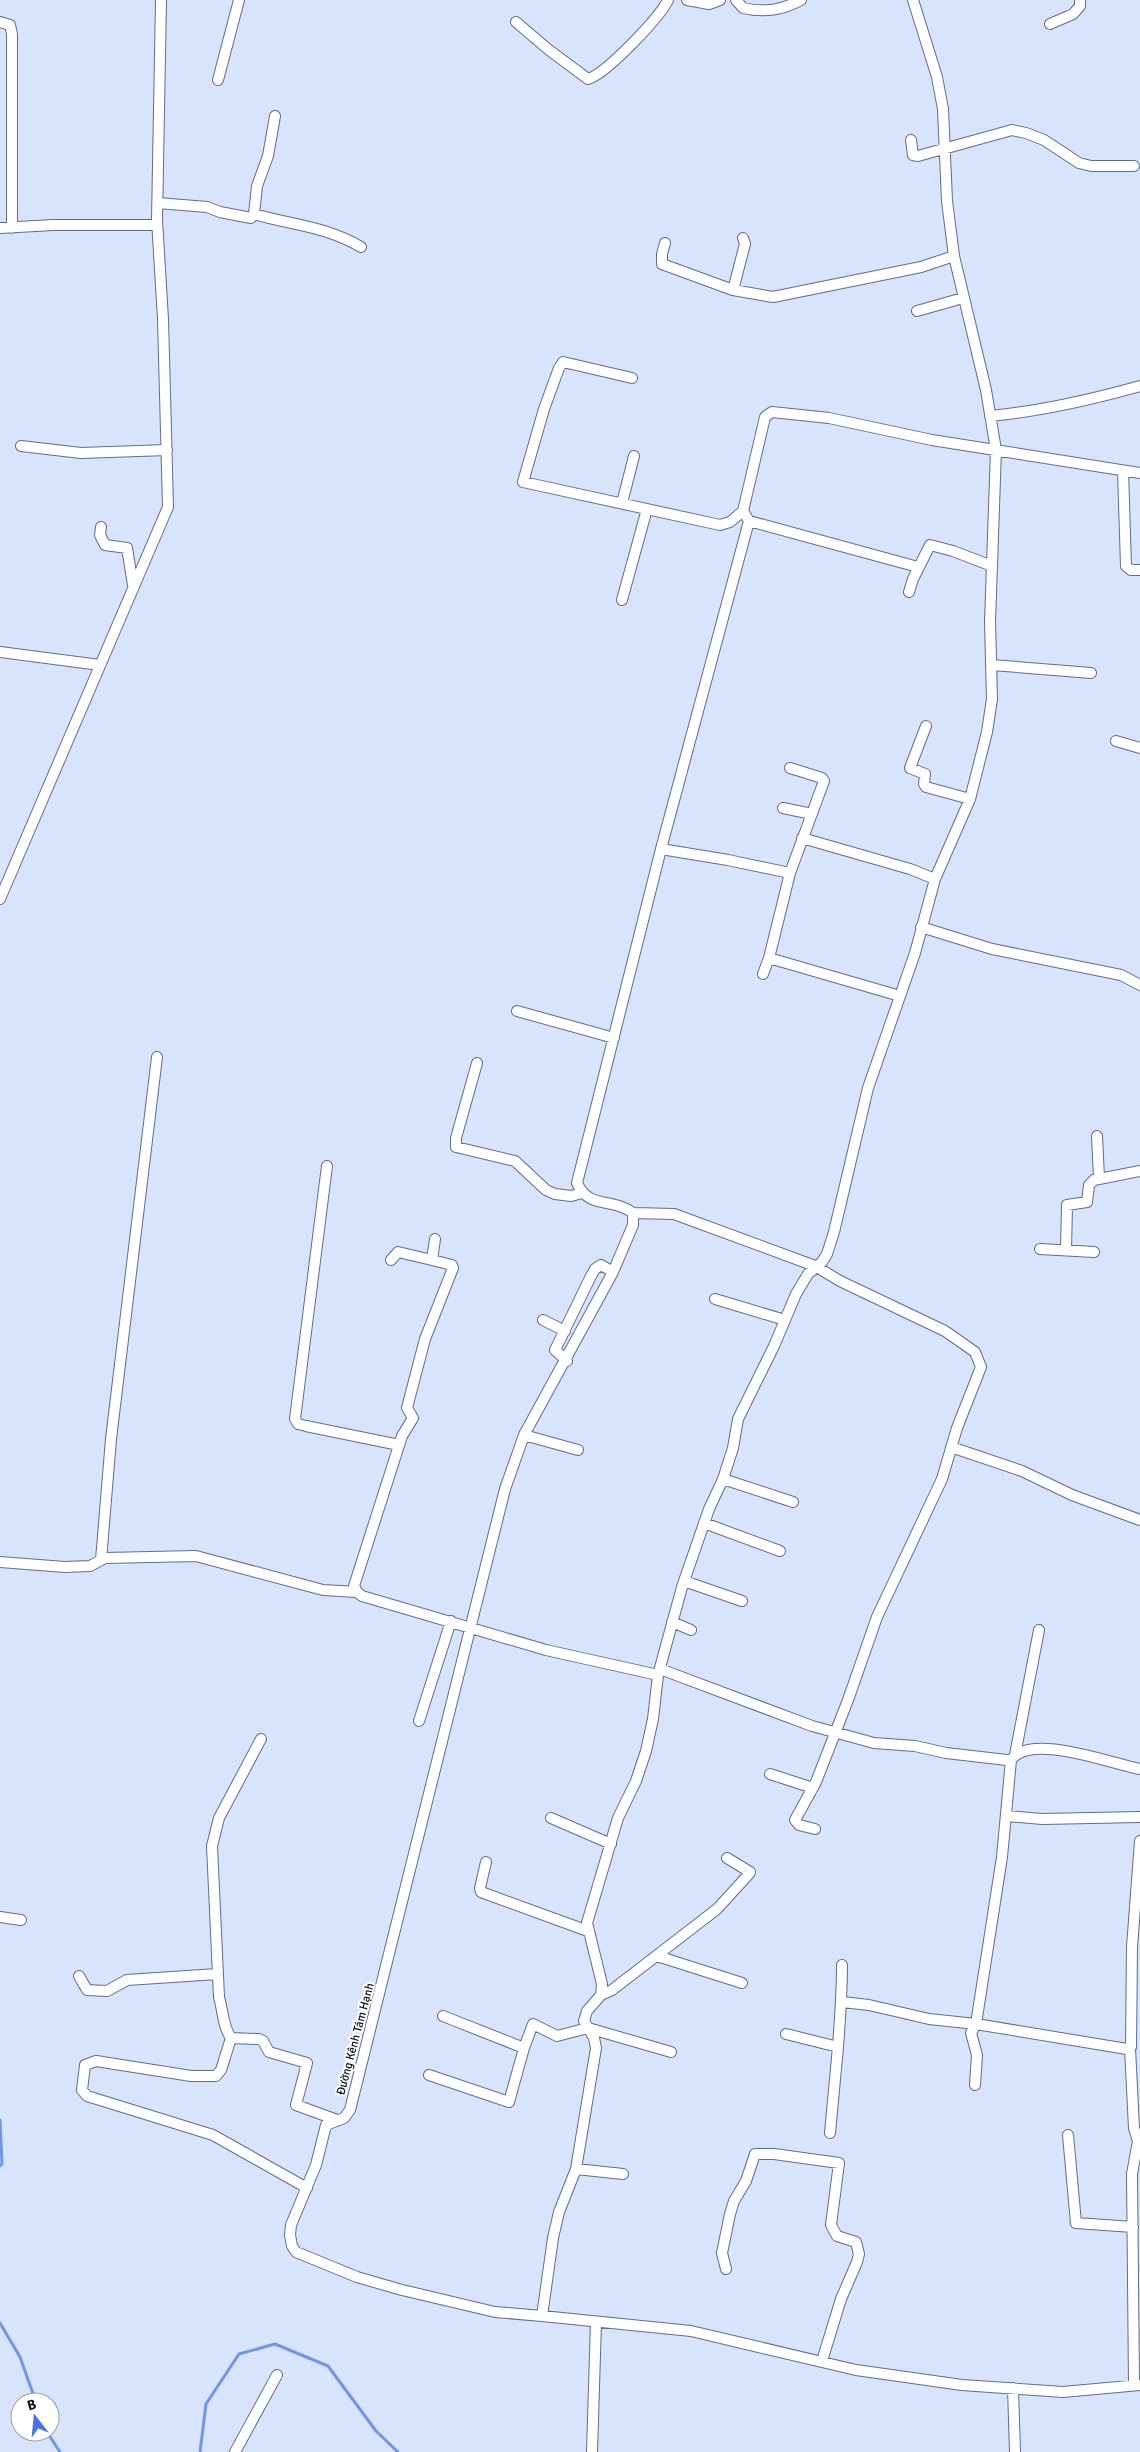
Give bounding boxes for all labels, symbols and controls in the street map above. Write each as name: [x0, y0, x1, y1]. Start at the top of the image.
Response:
street label: Đường Kênh Tám Hạnh: [333, 1981, 378, 2097]
north arrow: [10, 2392, 60, 2442]
text: B: [25, 2396, 38, 2414]

